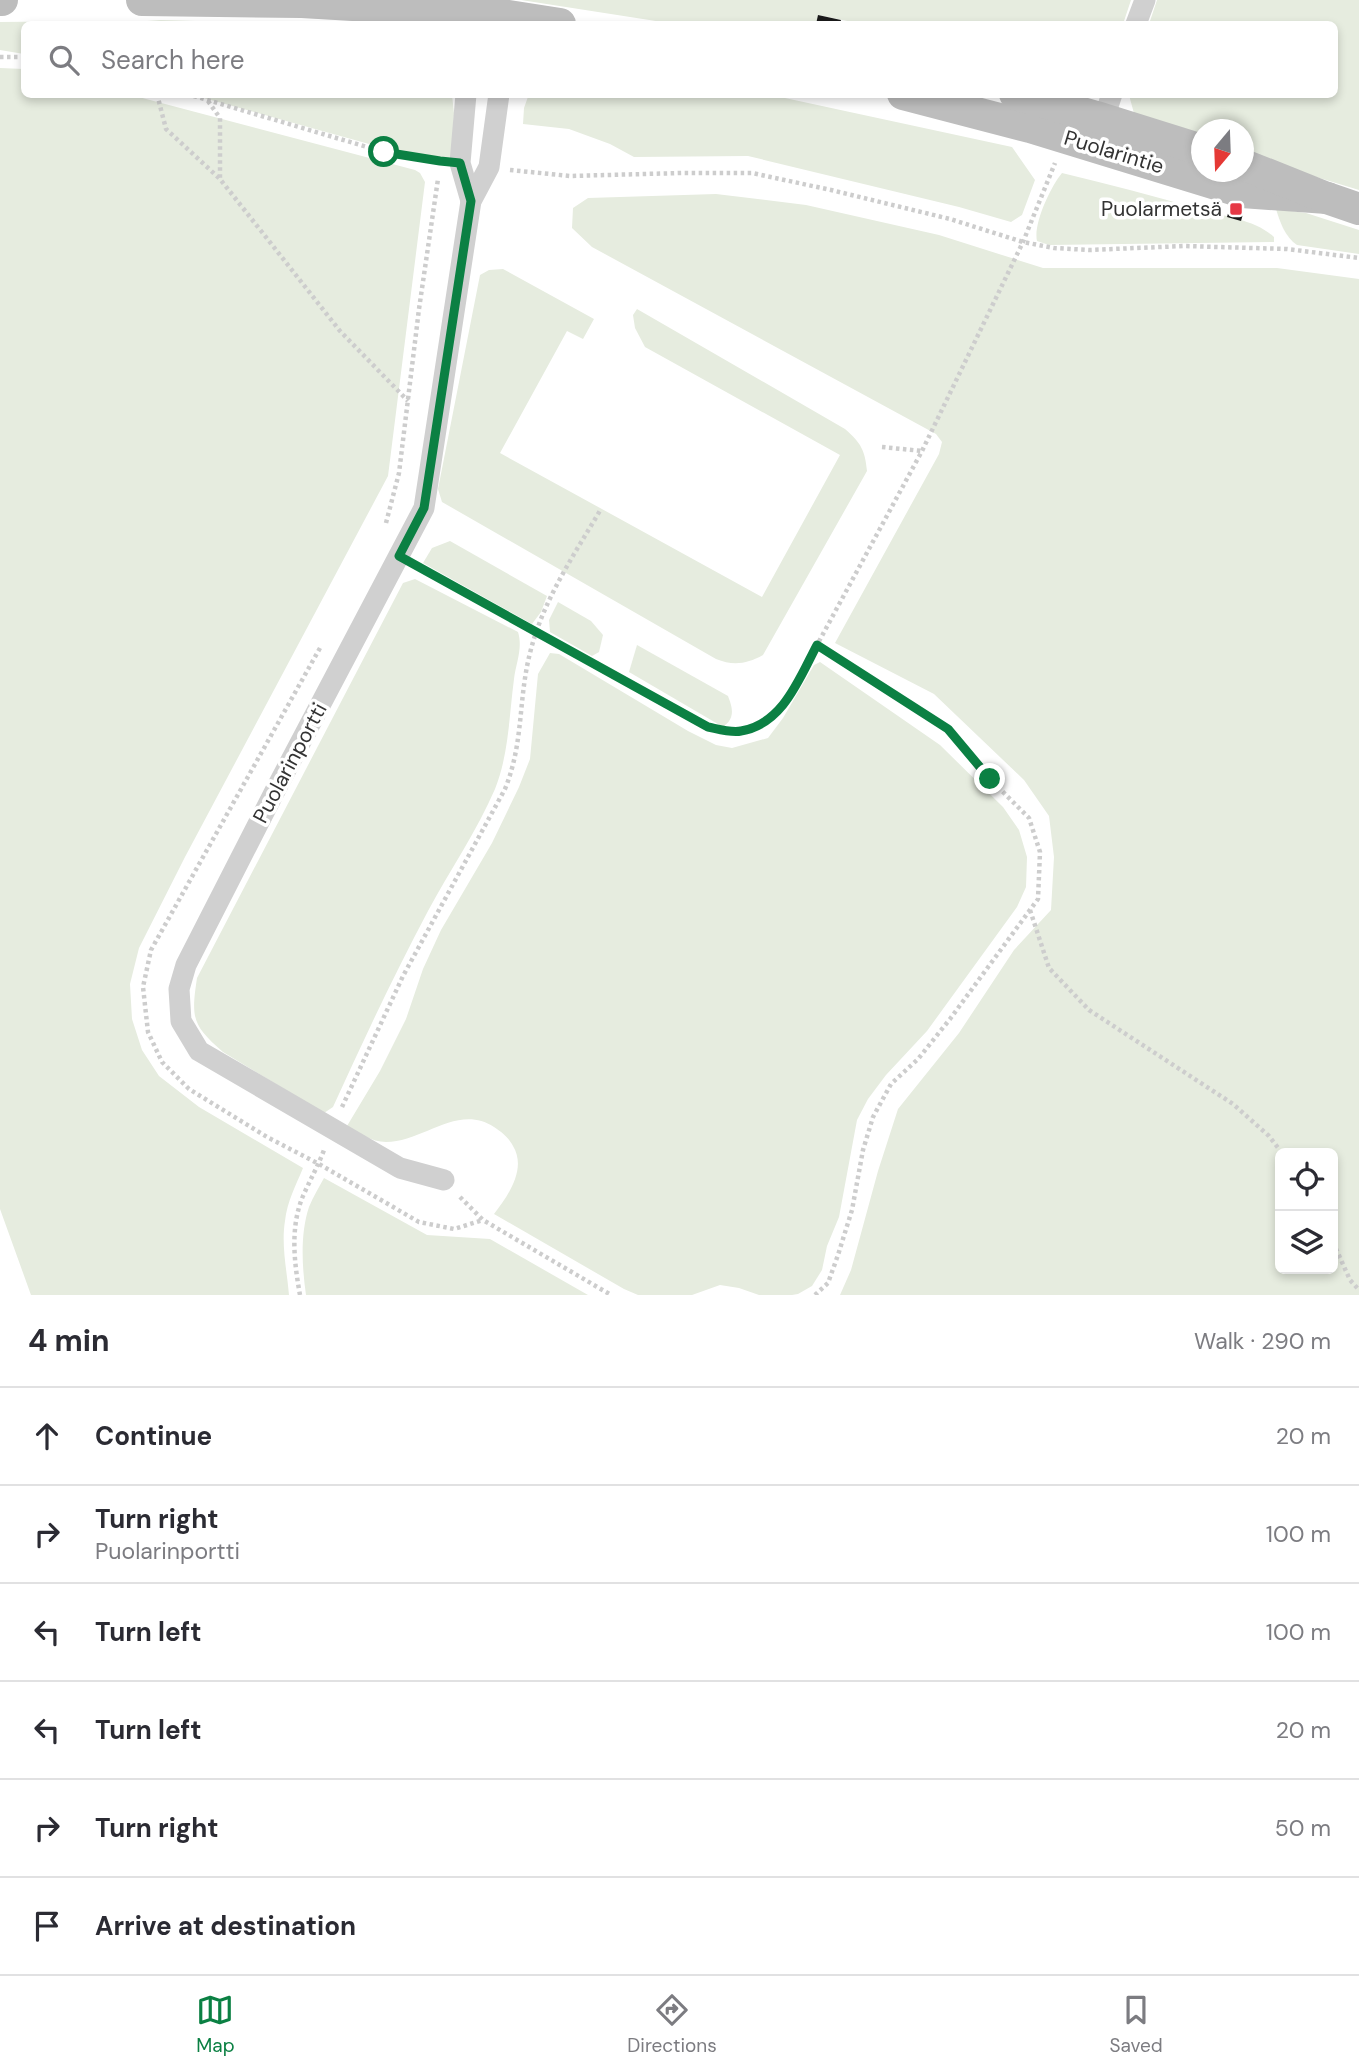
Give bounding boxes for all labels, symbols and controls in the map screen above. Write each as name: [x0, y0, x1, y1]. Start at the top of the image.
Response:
search box: [21, 21, 1338, 98]
icon: search: [45, 41, 83, 79]
text: Search here: [101, 43, 244, 77]
north arrow: [1191, 119, 1254, 182]
street label: Puolarintie: [1061, 124, 1167, 180]
route start: [368, 136, 399, 167]
place label: Puolarmetsä: [1101, 195, 1222, 223]
marker: Puolarmetsä: [1228, 201, 1244, 217]
street label: Puolarinportti: [247, 698, 333, 828]
route end: [974, 763, 1005, 794]
map controls: [1275, 1148, 1338, 1274]
button: locate: [1275, 1148, 1338, 1211]
button: layers: [1275, 1211, 1338, 1274]
text: 4 min: [28, 1321, 110, 1360]
text: Walk · 290 m: [1194, 1326, 1331, 1356]
icon: ahead: [28, 1417, 66, 1455]
text: Continue: [95, 1419, 212, 1453]
text: 20 m: [1276, 1421, 1331, 1451]
text: Turn right: [95, 1502, 219, 1536]
icon: right: [28, 1515, 66, 1553]
text: 100 m: [1266, 1519, 1331, 1549]
text: Puolarinportti: [95, 1536, 240, 1566]
icon: left: [28, 1613, 66, 1651]
text: Turn left: [95, 1615, 202, 1649]
text: 100 m: [1266, 1617, 1331, 1647]
icon: left: [28, 1711, 66, 1749]
text: Turn left: [95, 1713, 202, 1747]
text: 20 m: [1276, 1715, 1331, 1745]
icon: right: [28, 1809, 66, 1847]
text: Turn right: [95, 1811, 219, 1845]
text: 50 m: [1275, 1813, 1331, 1843]
icon: arrive: [28, 1907, 66, 1945]
text: Arrive at destination: [95, 1909, 356, 1943]
tab: Map: [196, 1991, 235, 2058]
tab: Directions: [627, 1991, 717, 2058]
tab: Saved: [1109, 1991, 1163, 2058]

